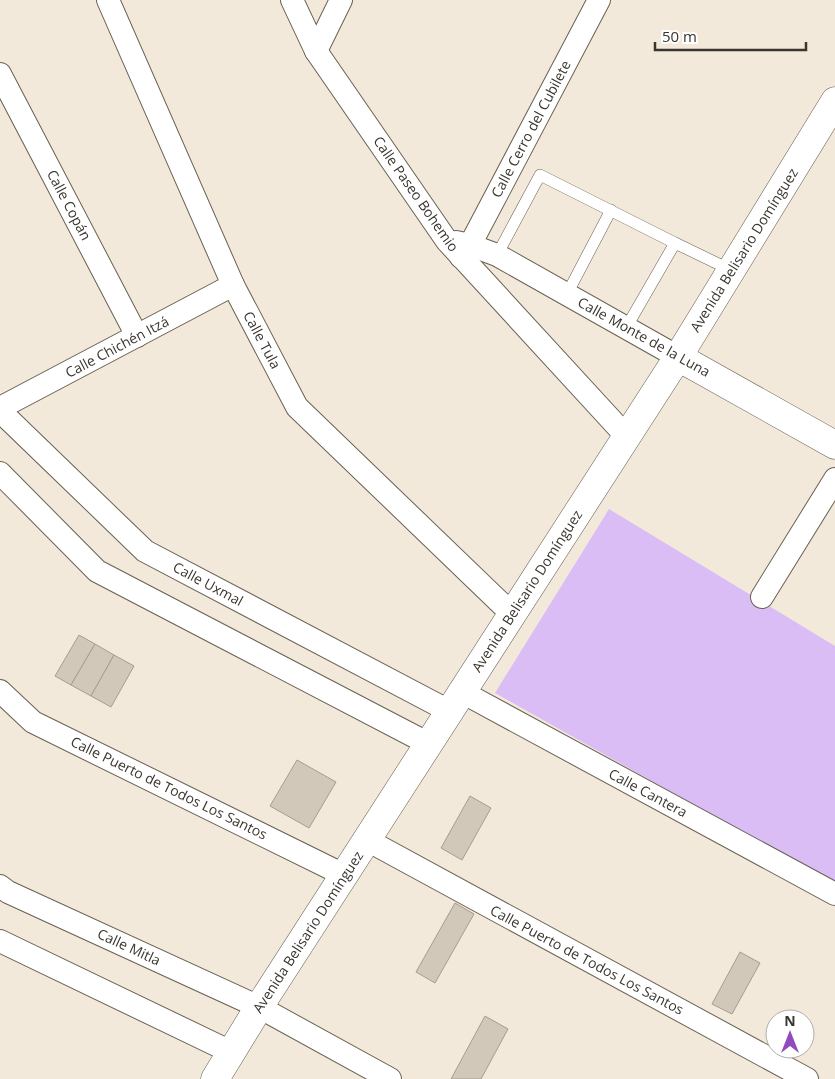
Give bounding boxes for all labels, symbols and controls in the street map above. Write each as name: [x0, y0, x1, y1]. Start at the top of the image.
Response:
scale bar: [655, 20, 806, 52]
text: 50 m: [662, 26, 697, 46]
street label: Calle Cerro del Cubilete: [486, 57, 575, 201]
street label: Calle Paseo Bohemio: [369, 132, 463, 255]
street label: Avenida Belisario Domínguez: [685, 164, 802, 335]
street label: Calle Copán: [43, 166, 96, 243]
street label: Calle Monte de la Luna: [575, 292, 714, 381]
street label: Calle Tula: [239, 308, 286, 372]
street label: Calle Chichén Itzá: [62, 311, 172, 382]
street label: Avenida Belisario Domínguez: [467, 506, 586, 676]
street label: Calle Uxmal: [170, 557, 247, 610]
street label: Calle Puerto de Todos Los Santos: [68, 732, 271, 844]
street label: Calle Cantera: [605, 764, 691, 821]
street label: Avenida Belisario Domínguez: [248, 847, 367, 1017]
street label: Calle Puerto de Todos Los Santos: [487, 900, 688, 1019]
street label: Calle Mitla: [95, 924, 164, 969]
north arrow: [765, 1009, 815, 1059]
text: N: [784, 1011, 796, 1030]

